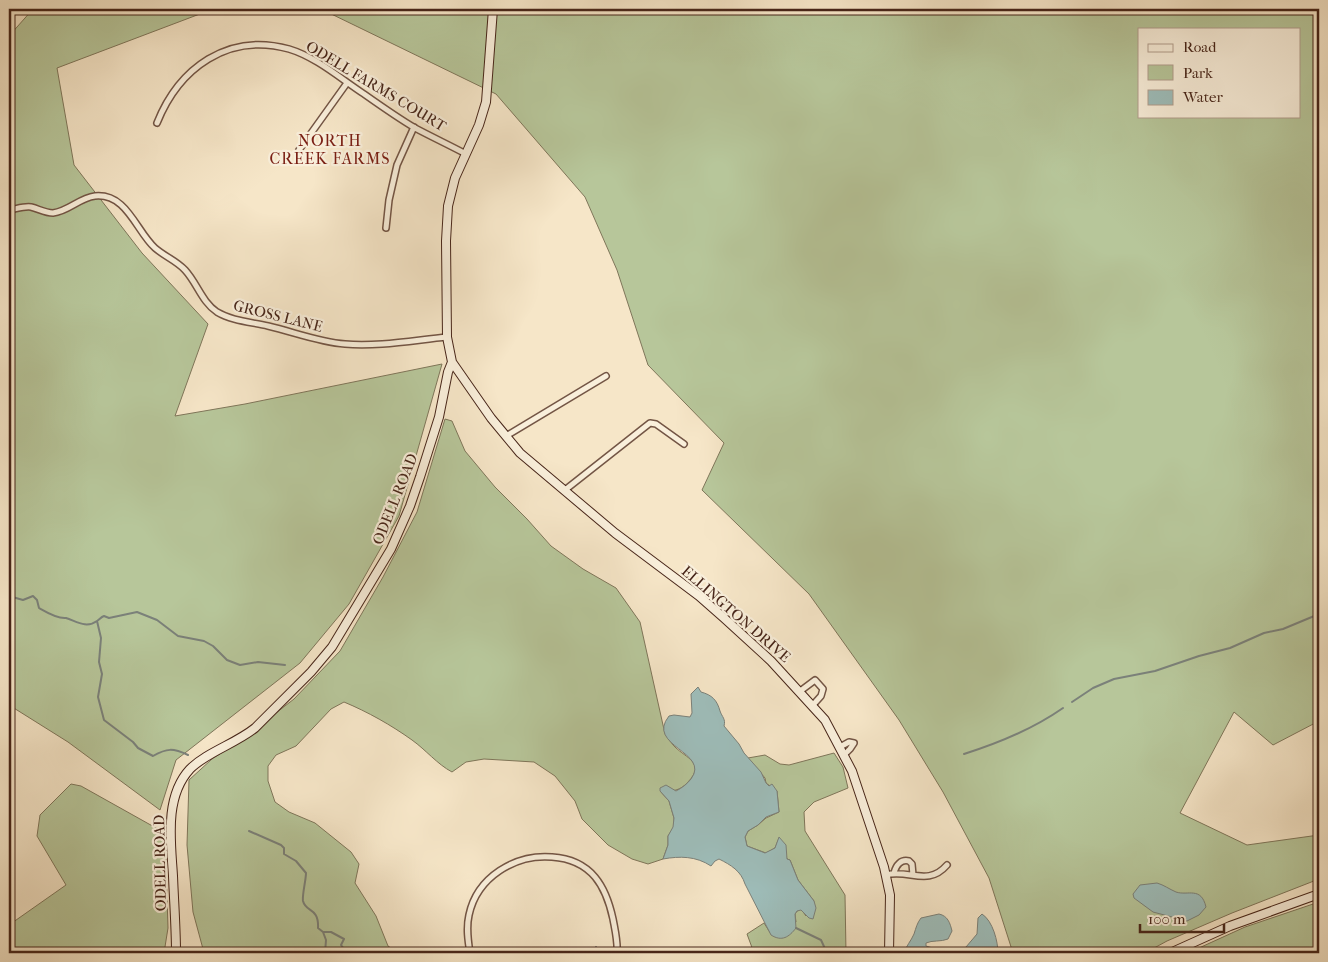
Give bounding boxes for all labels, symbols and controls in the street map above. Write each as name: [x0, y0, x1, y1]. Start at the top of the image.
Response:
legend: [1138, 28, 1300, 118]
street label: ODELL FARMS COURT: [303, 37, 450, 135]
text: Road: [1183, 38, 1217, 56]
text: Park: [1183, 64, 1213, 82]
text: Water: [1182, 88, 1223, 106]
district label: NORTH CREEK FARMS: [269, 131, 391, 168]
street label: GROSS LANE: [232, 296, 324, 336]
street label: ODELL ROAD: [369, 451, 421, 547]
street label: ELLINGTON DRIVE: [678, 562, 794, 666]
street label: ODELL ROAD: [150, 815, 170, 911]
scale bar: [1140, 902, 1224, 934]
text: 100 m: [1148, 910, 1186, 928]

